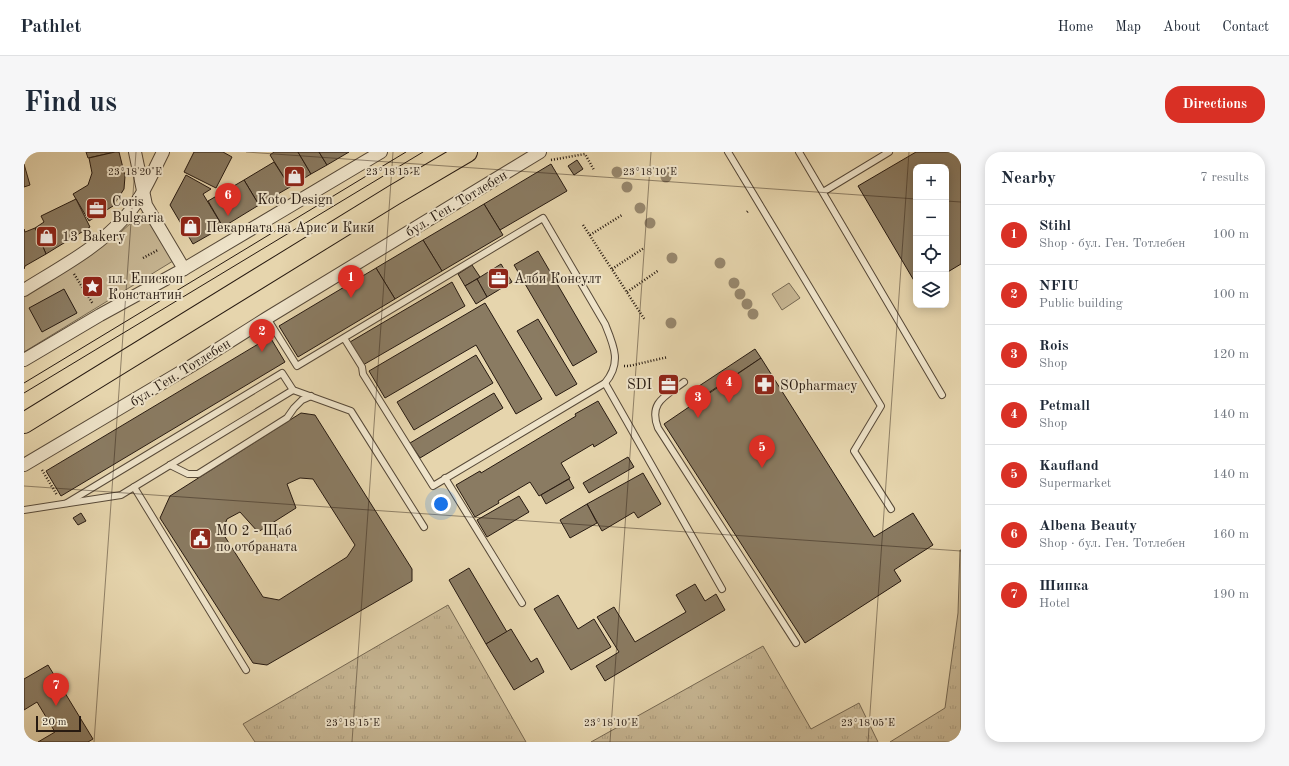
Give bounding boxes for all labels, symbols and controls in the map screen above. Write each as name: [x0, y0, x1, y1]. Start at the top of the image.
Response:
text: Pathlet: [20, 18, 81, 37]
text: Home: [1058, 20, 1093, 34]
text: Map: [1115, 20, 1141, 34]
text: About: [1163, 20, 1200, 34]
text: Contact: [1222, 20, 1269, 34]
button: Directions: [1165, 86, 1265, 123]
text: Find us: [24, 90, 117, 118]
shop icon: Koto Design: [282, 164, 308, 190]
map controls: [913, 164, 949, 308]
button: +: [913, 164, 949, 200]
text: 23°18'20"E: [108, 167, 162, 177]
text: 23°18'15"E: [366, 167, 420, 177]
text: 23°18'10"E: [623, 167, 677, 177]
street label: бул. Ген. Тотлебен: [403, 168, 510, 240]
text: Nearby: [1001, 170, 1056, 187]
text: 7 results: [1200, 171, 1249, 184]
pin: 6: [215, 183, 241, 216]
place label: Koto Design: [257, 193, 333, 207]
place label: Coris Bulgaria: [112, 195, 164, 225]
office icon: Coris Bulgaria: [83, 196, 109, 222]
button: −: [913, 200, 949, 236]
shop icon: Пекарната на Арис и Кики: [178, 214, 204, 240]
text: Stihl: [1039, 219, 1071, 234]
place label: Пекарната на Арис и Кики: [206, 221, 374, 235]
shop icon: 13 Bakery: [34, 223, 60, 249]
text: 1: [1010, 228, 1018, 241]
text: 100 m: [1212, 228, 1249, 241]
place label: 13 Bakery: [62, 230, 126, 244]
button: locate: [913, 236, 949, 272]
text: Shop · бул. Ген. Тотлебен: [1039, 237, 1185, 250]
pin: 1: [338, 265, 364, 298]
office icon: Алби Консулт: [485, 265, 511, 291]
place label: пл. Епископ Константин: [108, 272, 184, 302]
place label: Алби Консулт: [514, 272, 602, 286]
button: layers: [913, 272, 949, 308]
place icon: пл. Епископ Константин: [79, 273, 105, 299]
text: NFIU: [1039, 279, 1079, 294]
text: 2: [1010, 288, 1018, 301]
text: 100 m: [1212, 288, 1249, 301]
text: Public building: [1039, 297, 1123, 310]
pin: 2: [249, 319, 275, 352]
street label: бул. Ген. Тотлебен: [128, 336, 233, 409]
text: Rois: [1039, 339, 1068, 354]
text: 3: [1010, 348, 1018, 361]
text: 120 m: [1212, 348, 1249, 361]
text: Shop: [1039, 357, 1067, 370]
pin: 4: [716, 370, 742, 403]
office icon: SDI: [655, 371, 681, 397]
pharmacy icon: SOpharmacy: [752, 372, 778, 398]
place label: SDI: [627, 378, 652, 392]
place label: SOpharmacy: [780, 379, 858, 393]
pin: 3: [685, 385, 711, 418]
text: Petmall: [1039, 399, 1090, 414]
text: 4: [1010, 408, 1018, 421]
text: 140 m: [1212, 408, 1249, 421]
text: Shop: [1039, 417, 1067, 430]
pin: 5: [749, 435, 775, 468]
text: Kaufland: [1039, 459, 1099, 474]
text: 5: [1010, 468, 1018, 481]
text: 140 m: [1212, 468, 1249, 481]
text: Supermarket: [1039, 477, 1111, 490]
your location: [431, 494, 451, 514]
text: Albena Beauty: [1039, 519, 1137, 534]
place label: МО 2 - Щаб по отбраната: [216, 524, 297, 554]
public building icon: МО 2 - Щаб по отбраната: [187, 525, 213, 551]
text: 6: [1010, 528, 1018, 541]
text: 160 m: [1212, 528, 1249, 541]
text: Shop · бул. Ген. Тотлебен: [1039, 537, 1185, 550]
text: Шипка: [1039, 579, 1089, 594]
text: 7: [1010, 588, 1018, 601]
text: 190 m: [1212, 588, 1249, 601]
text: Hotel: [1039, 597, 1070, 610]
pin: 7: [43, 673, 69, 706]
scale bar: [36, 714, 81, 733]
text: 20 m: [42, 717, 67, 728]
text: 23°18'15"E: [326, 718, 380, 728]
text: 23°18'10"E: [584, 718, 638, 728]
text: 23°18'05"E: [841, 718, 895, 728]

